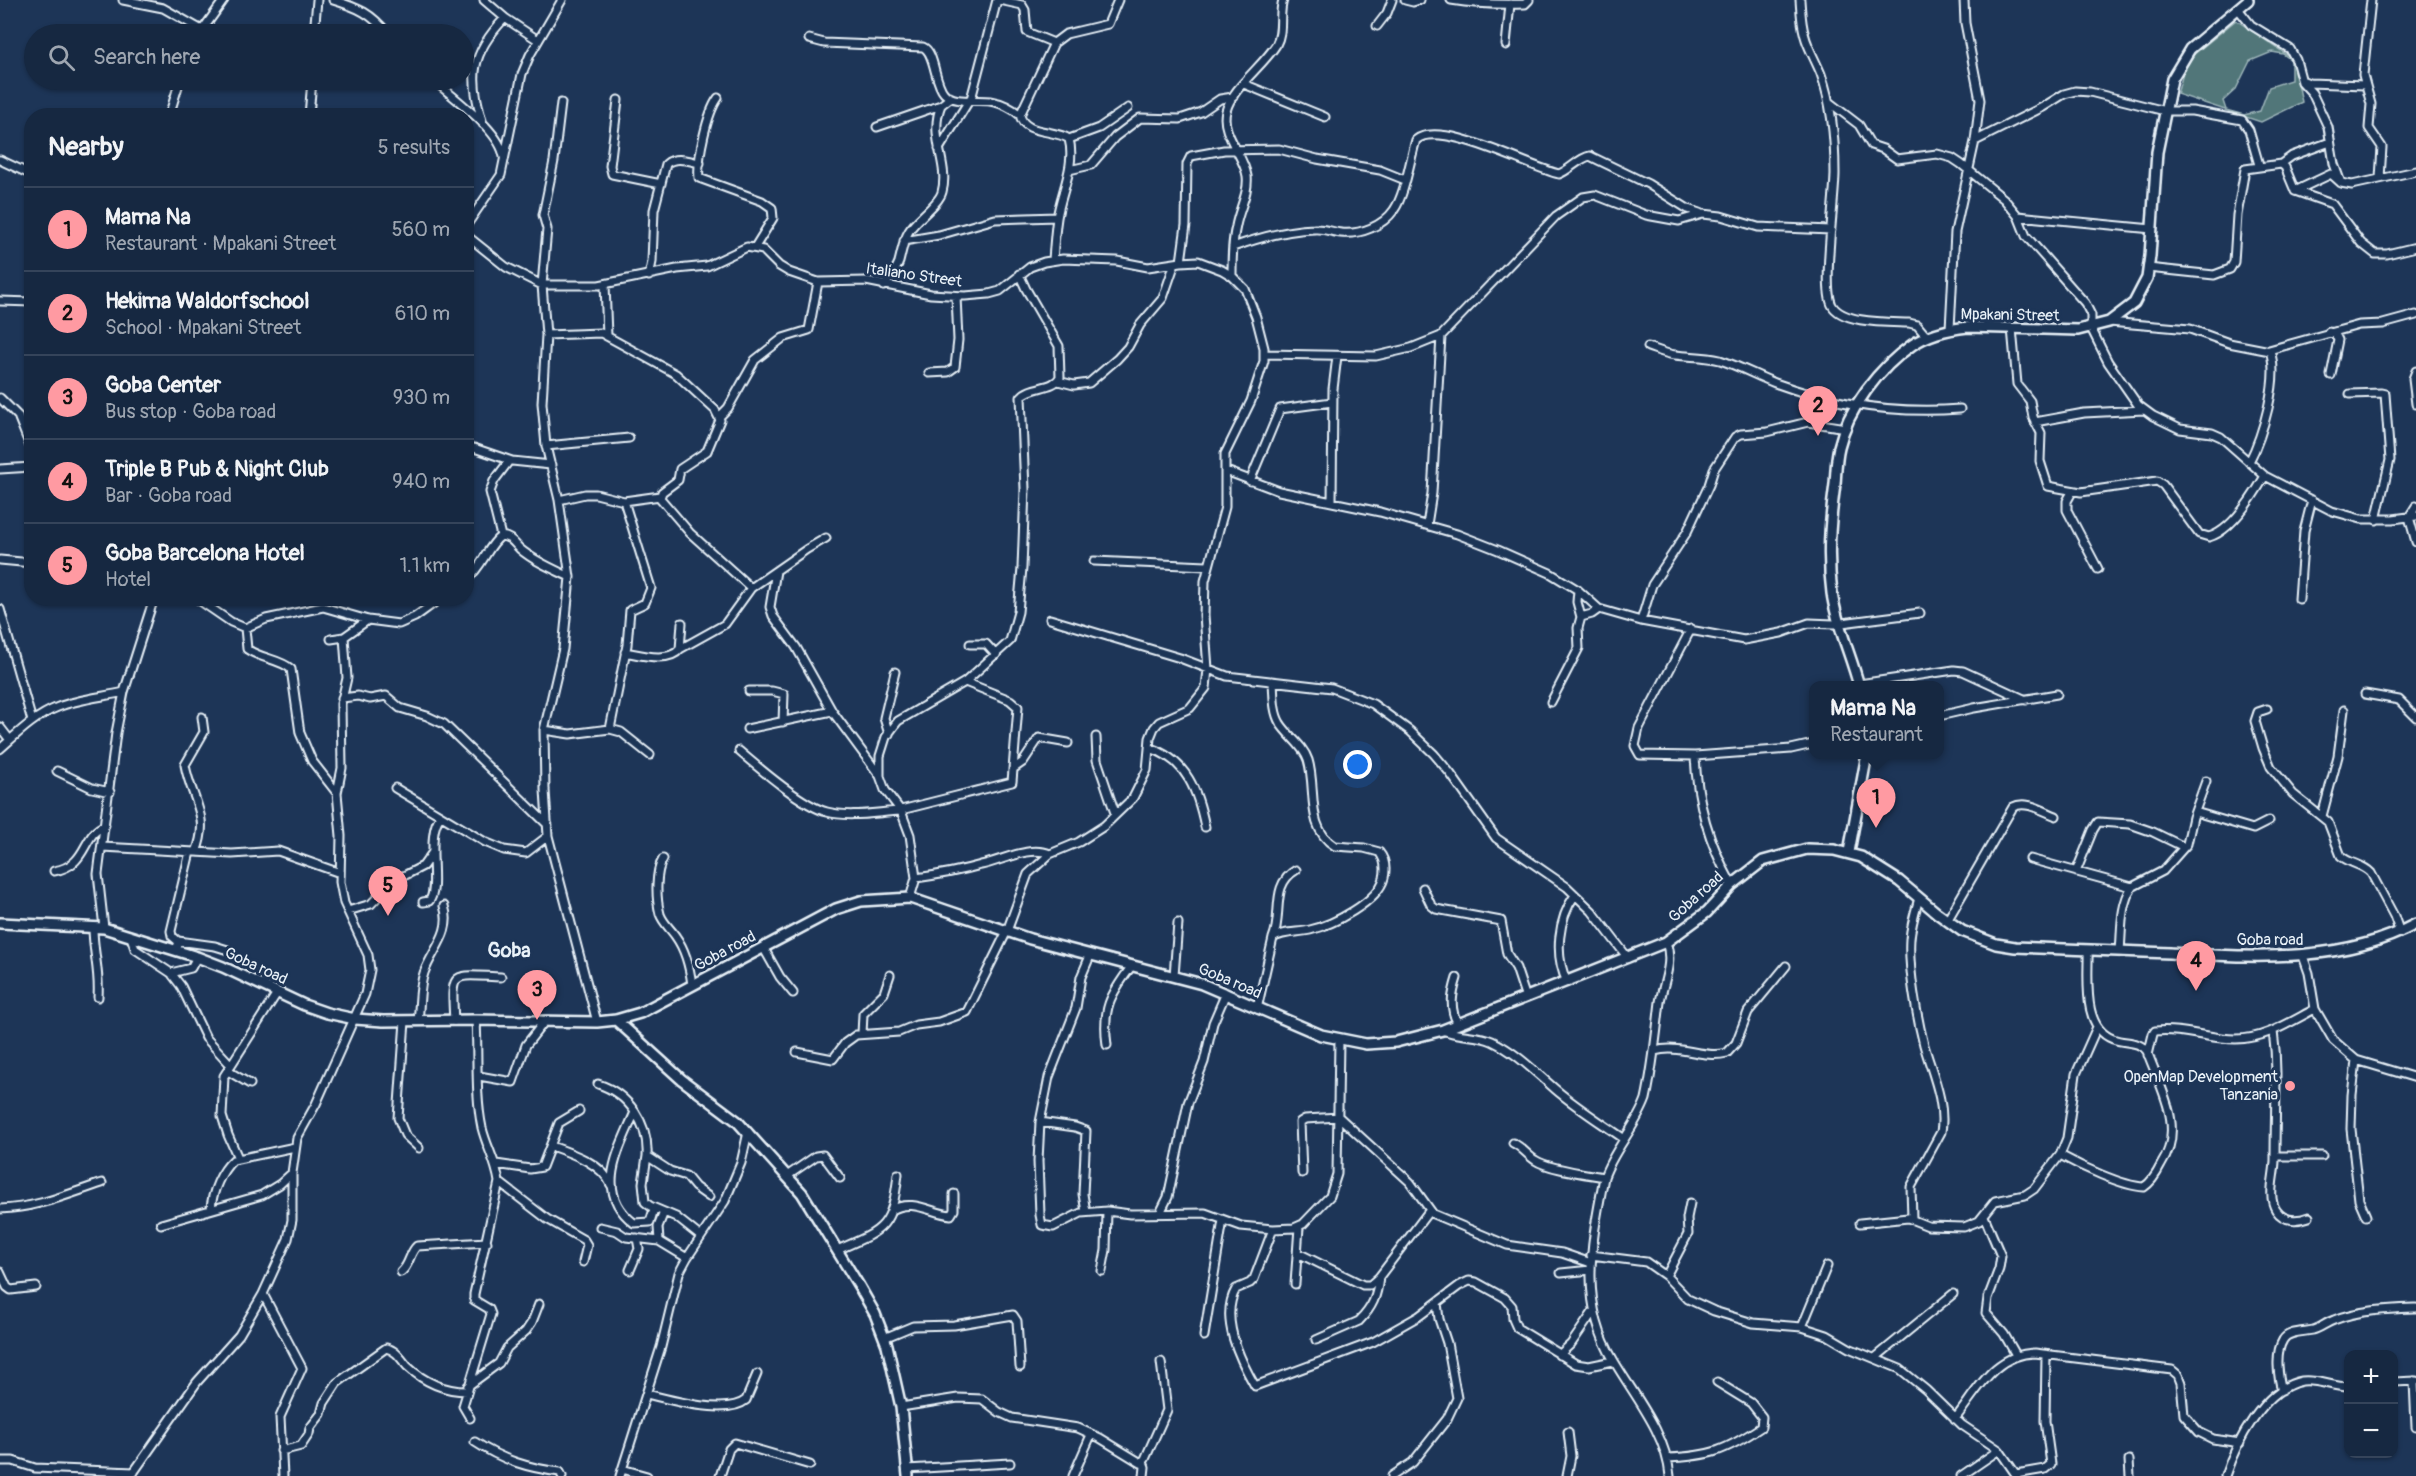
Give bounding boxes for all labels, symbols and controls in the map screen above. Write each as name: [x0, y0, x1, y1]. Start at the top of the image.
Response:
search box: [24, 24, 474, 90]
icon: search: [45, 41, 78, 74]
text: Search here: [93, 43, 200, 71]
text: Nearby: [48, 131, 124, 163]
text: 5 results: [378, 135, 450, 160]
text: Mama Na: [105, 203, 191, 231]
text: 1: [64, 217, 71, 242]
text: 560 m: [392, 217, 450, 242]
text: Restaurant · Mpakani Street: [105, 231, 336, 256]
street label: Italiano Street: [865, 258, 964, 292]
text: Hekima Waldorfschool: [105, 287, 309, 315]
text: 2: [62, 301, 73, 326]
text: 610 m: [395, 301, 450, 326]
street label: Mpakani Street: [1960, 304, 2060, 326]
text: School · Mpakani Street: [105, 315, 301, 340]
text: Goba Center: [105, 371, 221, 399]
text: 3: [62, 385, 73, 410]
text: 930 m: [393, 385, 450, 410]
pin: 2: [1798, 386, 1838, 436]
text: Bus stop · Goba road: [105, 399, 276, 424]
text: Triple B Pub & Night Club: [105, 455, 329, 483]
text: 4: [62, 469, 73, 494]
text: 940 m: [392, 469, 450, 494]
text: Bar · Goba road: [105, 483, 232, 508]
text: Goba Barcelona Hotel: [105, 539, 305, 567]
text: 5: [62, 553, 73, 578]
text: 1.1 km: [400, 553, 450, 578]
text: Hotel: [105, 567, 151, 592]
popup: [1809, 681, 1944, 759]
text: Mama Na: [1830, 694, 1916, 722]
text: Restaurant: [1830, 722, 1923, 747]
your location: [1343, 750, 1372, 779]
pin: 1: [1856, 778, 1896, 828]
pin: 5: [368, 866, 408, 916]
street label: Goba road: [1664, 867, 1728, 927]
street label: Goba road: [691, 926, 759, 976]
street label: Goba road: [2236, 930, 2304, 950]
district label: Goba: [487, 938, 531, 963]
pin: 4: [2176, 942, 2216, 991]
street label: Goba road: [221, 943, 291, 989]
street label: Goba road: [1195, 959, 1265, 1003]
pin: 3: [518, 970, 556, 1020]
place label: OpenMap Development Tanzania: [2123, 1067, 2279, 1105]
marker: OpenMap Development Tanzania: [2283, 1079, 2297, 1093]
map controls: [2344, 1350, 2398, 1458]
button: +: [2344, 1350, 2398, 1404]
button: −: [2344, 1404, 2398, 1458]

